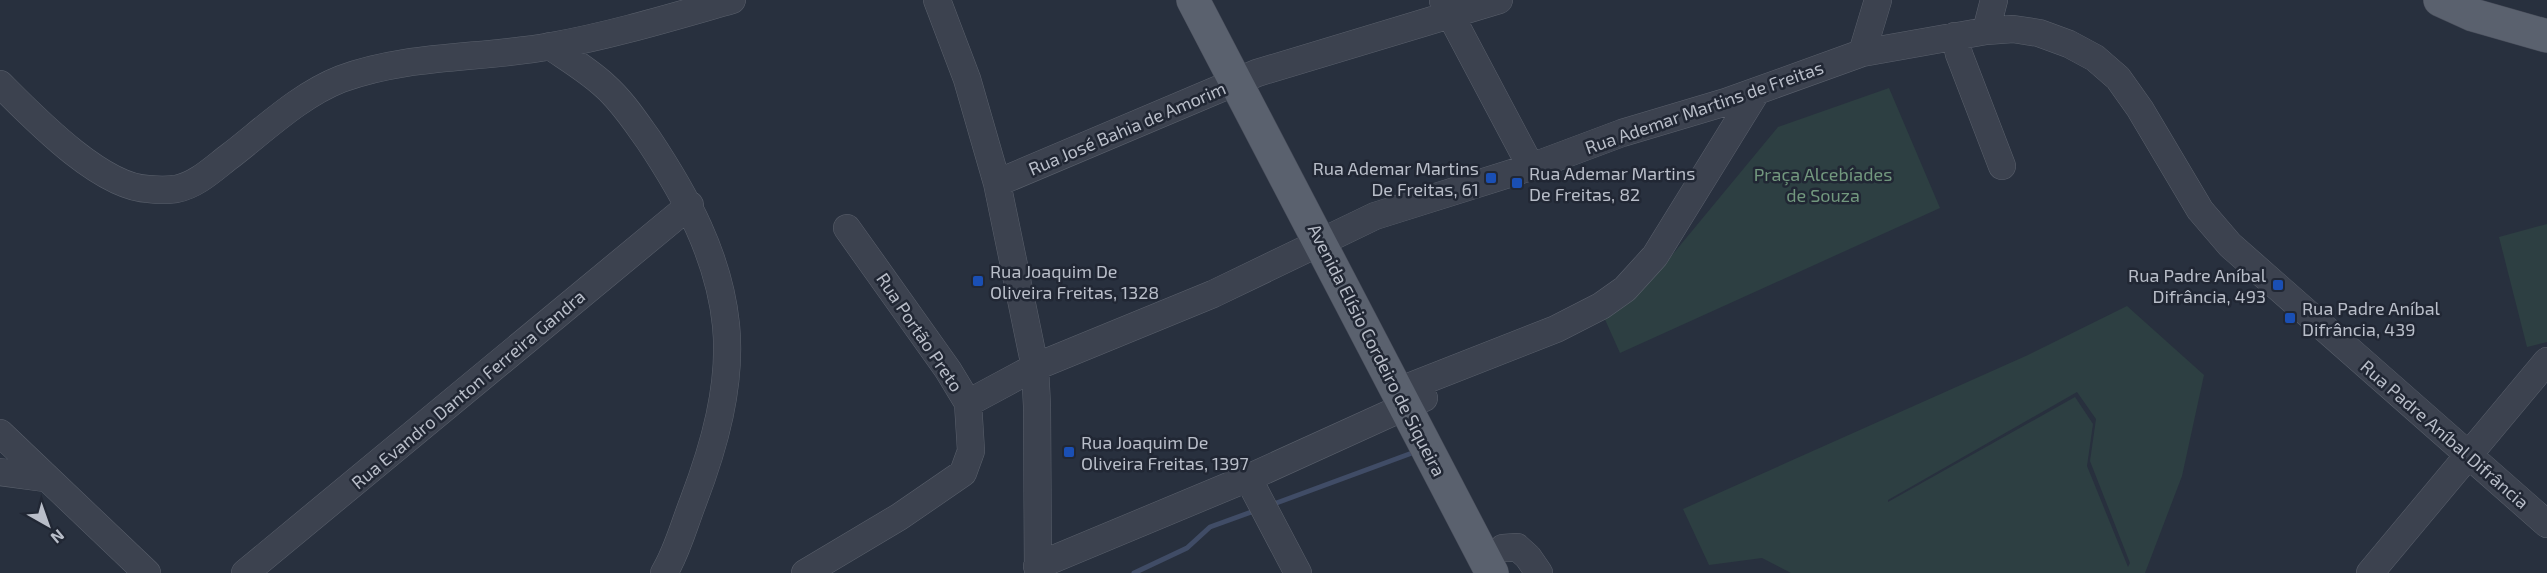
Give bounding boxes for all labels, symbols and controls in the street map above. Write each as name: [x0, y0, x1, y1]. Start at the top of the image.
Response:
street label: Rua Ademar Martins de Freitas: [1582, 56, 1826, 158]
street label: Rua José Bahia de Amorim: [1025, 76, 1229, 180]
place label: Rua Ademar Martins De Freitas, 61: [1313, 157, 1479, 200]
place label: Rua Ademar Martins De Freitas, 82: [1529, 162, 1695, 205]
park label: Praça Alcebíades de Souza: [1754, 163, 1892, 206]
marker: Rua Ademar Martins De Freitas, 61: [1484, 171, 1498, 185]
marker: Rua Ademar Martins De Freitas, 82: [1510, 176, 1524, 190]
street label: Avenida Elísio Cordeiro de Siqueira: [1304, 220, 1450, 480]
place label: Rua Joaquim De Oliveira Freitas, 1328: [990, 260, 1159, 303]
place label: Rua Padre Aníbal Difrância, 493: [2128, 264, 2267, 307]
street label: Rua Portão Preto: [872, 268, 968, 396]
marker: Rua Joaquim De Oliveira Freitas, 1328: [971, 274, 985, 288]
marker: Rua Padre Aníbal Difrância, 493: [2271, 278, 2285, 292]
street label: Rua Evandro Danton Ferreira Gandra: [347, 285, 589, 493]
place label: Rua Padre Aníbal Difrância, 439: [2302, 297, 2441, 340]
marker: Rua Padre Aníbal Difrância, 439: [2283, 311, 2297, 325]
street label: Rua Padre Aníbal Difrância: [2356, 355, 2534, 513]
place label: Rua Joaquim De Oliveira Freitas, 1397: [1081, 431, 1249, 474]
marker: Rua Joaquim De Oliveira Freitas, 1397: [1062, 445, 1076, 459]
north arrow: [18, 495, 78, 555]
text: N: [47, 526, 68, 548]

